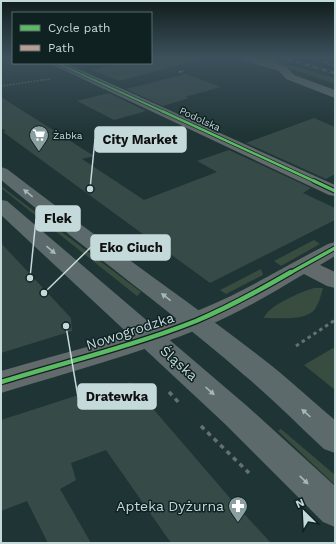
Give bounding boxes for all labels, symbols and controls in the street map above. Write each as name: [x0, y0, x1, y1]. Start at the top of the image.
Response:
legend: [12, 12, 152, 64]
text: Cycle path: [48, 21, 110, 35]
text: Path: [48, 41, 74, 55]
street label: Podolska: [178, 105, 222, 133]
supermarket icon: Żabka: [28, 124, 50, 152]
callout: City Market: [95, 127, 186, 152]
place label: Żabka: [53, 130, 83, 141]
text: City Market: [103, 132, 178, 147]
one-way arrow: [22, 189, 33, 198]
callout: Flek: [36, 206, 80, 231]
text: Flek: [44, 211, 73, 226]
callout: Eko Ciuch: [91, 235, 170, 260]
text: Eko Ciuch: [99, 240, 163, 255]
one-way arrow: [46, 245, 56, 254]
one-way arrow: [160, 292, 171, 301]
street label: Nowogrodzka: [84, 309, 176, 353]
street label: Śląska: [157, 342, 201, 384]
callout: Dratewka: [78, 384, 156, 409]
one-way arrow: [205, 386, 215, 396]
text: Dratewka: [86, 389, 149, 404]
one-way arrow: [301, 409, 311, 418]
one-way arrow: [299, 475, 309, 485]
north arrow: [284, 492, 324, 532]
pharmacy icon: Apteka Dyżurna: [227, 495, 249, 523]
text: N: [294, 496, 307, 511]
place label: Apteka Dyżurna: [116, 498, 224, 514]

